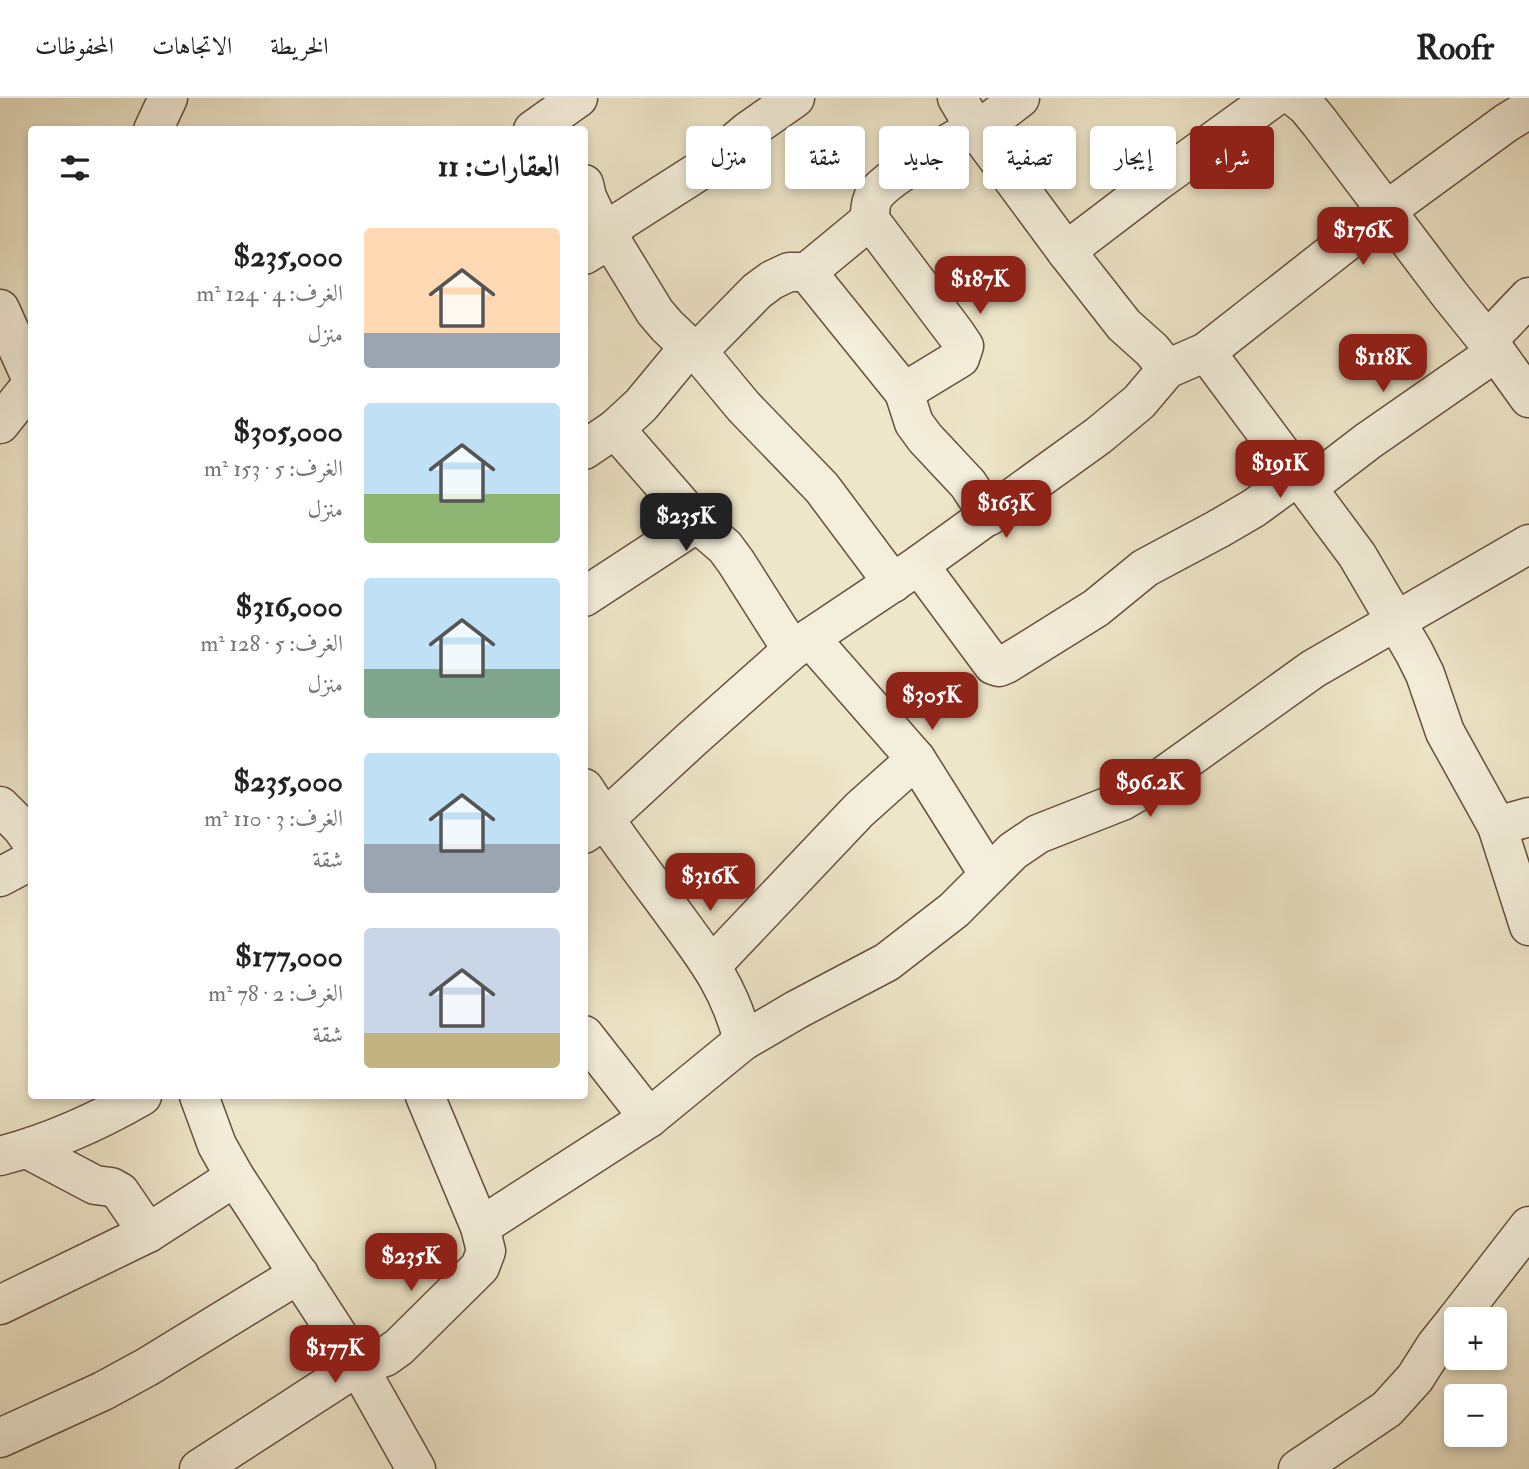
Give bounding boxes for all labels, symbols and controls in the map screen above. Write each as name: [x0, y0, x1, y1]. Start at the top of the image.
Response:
text: Roofr: [1416, 28, 1494, 69]
text: المحفوظات: [35, 31, 114, 62]
text: الاتجاهات: [152, 31, 232, 62]
text: الخريطة: [270, 31, 329, 62]
chip: منزل: [686, 126, 771, 189]
chip: شقة: [785, 126, 865, 189]
chip: جديد: [879, 126, 969, 189]
chip: تصفية: [983, 126, 1076, 189]
chip: إيجار: [1090, 126, 1176, 189]
chip: شراء: [1190, 126, 1274, 189]
text: العقارات: 11: [438, 148, 560, 185]
icon: filters: [56, 149, 94, 187]
pin: $176K: [1314, 208, 1412, 267]
text: $176K: [1333, 215, 1393, 244]
text: $235,000: [233, 238, 343, 275]
icon: home: [420, 256, 504, 340]
pin: $187K: [931, 256, 1029, 316]
text: $187K: [951, 264, 1009, 293]
text: الغرف: 4 · 124 m²: [196, 279, 343, 308]
text: منزل: [308, 320, 343, 349]
pin: $118K: [1334, 334, 1432, 394]
text: $118K: [1355, 342, 1411, 371]
text: $305,000: [233, 413, 343, 450]
icon: home: [420, 431, 504, 515]
pin: $191K: [1231, 440, 1329, 500]
text: $191K: [1251, 448, 1309, 477]
text: الغرف: 5 · 153 m²: [204, 454, 343, 483]
pin: $163K: [957, 480, 1055, 540]
text: $163K: [977, 488, 1035, 517]
pin: $235K: [637, 494, 735, 553]
text: منزل: [308, 495, 343, 524]
text: $235K: [656, 501, 716, 530]
text: $316,000: [236, 588, 343, 625]
icon: home: [420, 606, 504, 690]
text: الغرف: 5 · 128 m²: [200, 629, 343, 658]
text: منزل: [308, 670, 343, 699]
pin: $305K: [883, 672, 981, 732]
text: $305K: [902, 680, 962, 709]
pin: $96.2K: [1093, 760, 1207, 819]
text: $235,000: [233, 763, 343, 800]
text: $96.2K: [1116, 767, 1184, 796]
icon: home: [420, 781, 504, 865]
text: الغرف: 3 · 110 m²: [204, 804, 343, 833]
text: شقة: [313, 845, 343, 874]
pin: $316K: [661, 854, 759, 913]
text: $316K: [681, 861, 739, 890]
text: $177,000: [235, 938, 343, 975]
icon: home: [420, 956, 504, 1040]
text: الغرف: 2 · 78 m²: [208, 979, 343, 1008]
text: شقة: [313, 1020, 343, 1049]
pin: $235K: [362, 1234, 460, 1293]
text: $235K: [381, 1241, 441, 1270]
map controls: [1444, 1307, 1507, 1447]
button: +: [1444, 1307, 1507, 1370]
pin: $177K: [286, 1326, 384, 1385]
text: $177K: [306, 1333, 364, 1362]
button: −: [1444, 1384, 1507, 1447]

